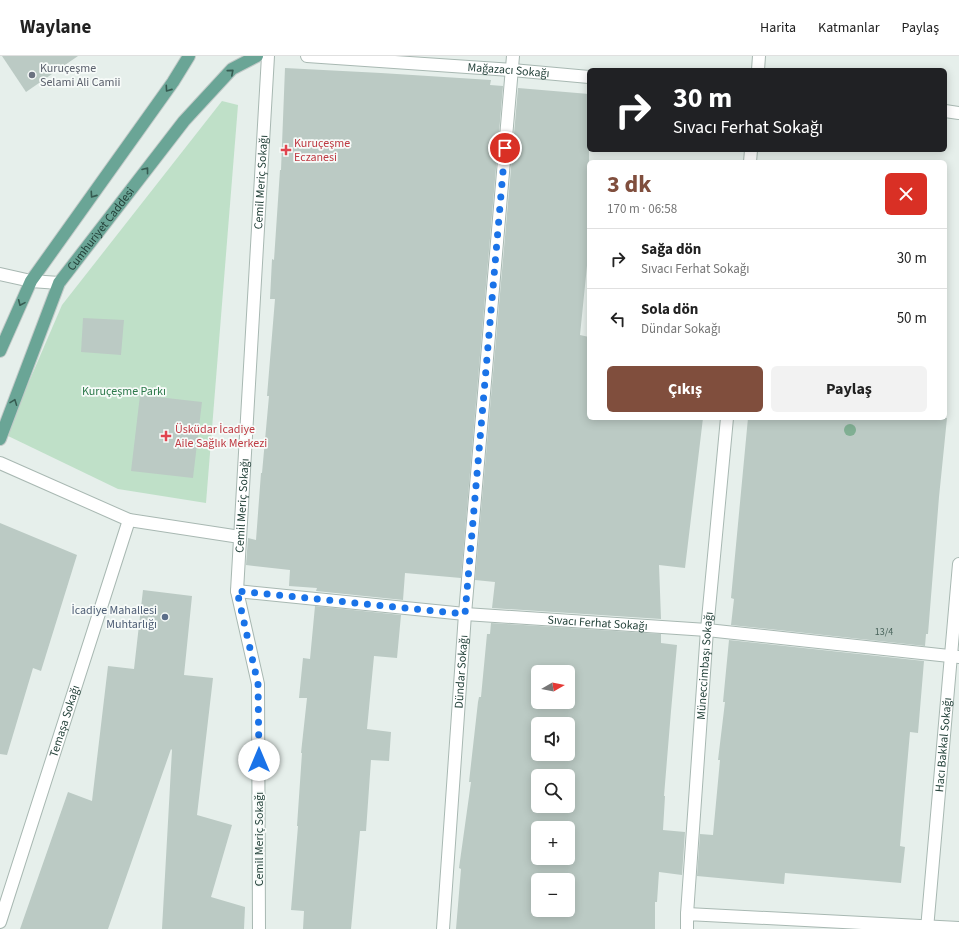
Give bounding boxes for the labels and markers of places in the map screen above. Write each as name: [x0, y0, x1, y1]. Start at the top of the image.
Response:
place label: Kuruçeşme Selami Ali Camii: [40, 60, 120, 91]
marker: Kuruçeşme Selami Ali Camii: [27, 70, 37, 80]
pin: [488, 131, 522, 165]
place label: Kuruçeşme Eczanesi: [294, 135, 350, 166]
marker: Kuruçeşme Eczanesi: [281, 145, 291, 155]
place label: Üsküdar İcadiye Aile Sağlık Merkezi: [175, 421, 267, 452]
marker: Üsküdar İcadiye Aile Sağlık Merkezi: [160, 430, 172, 442]
place label: İcadiye Mahallesi Muhtarlığı: [72, 602, 157, 633]
marker: İcadiye Mahallesi Muhtarlığı: [160, 612, 170, 622]

